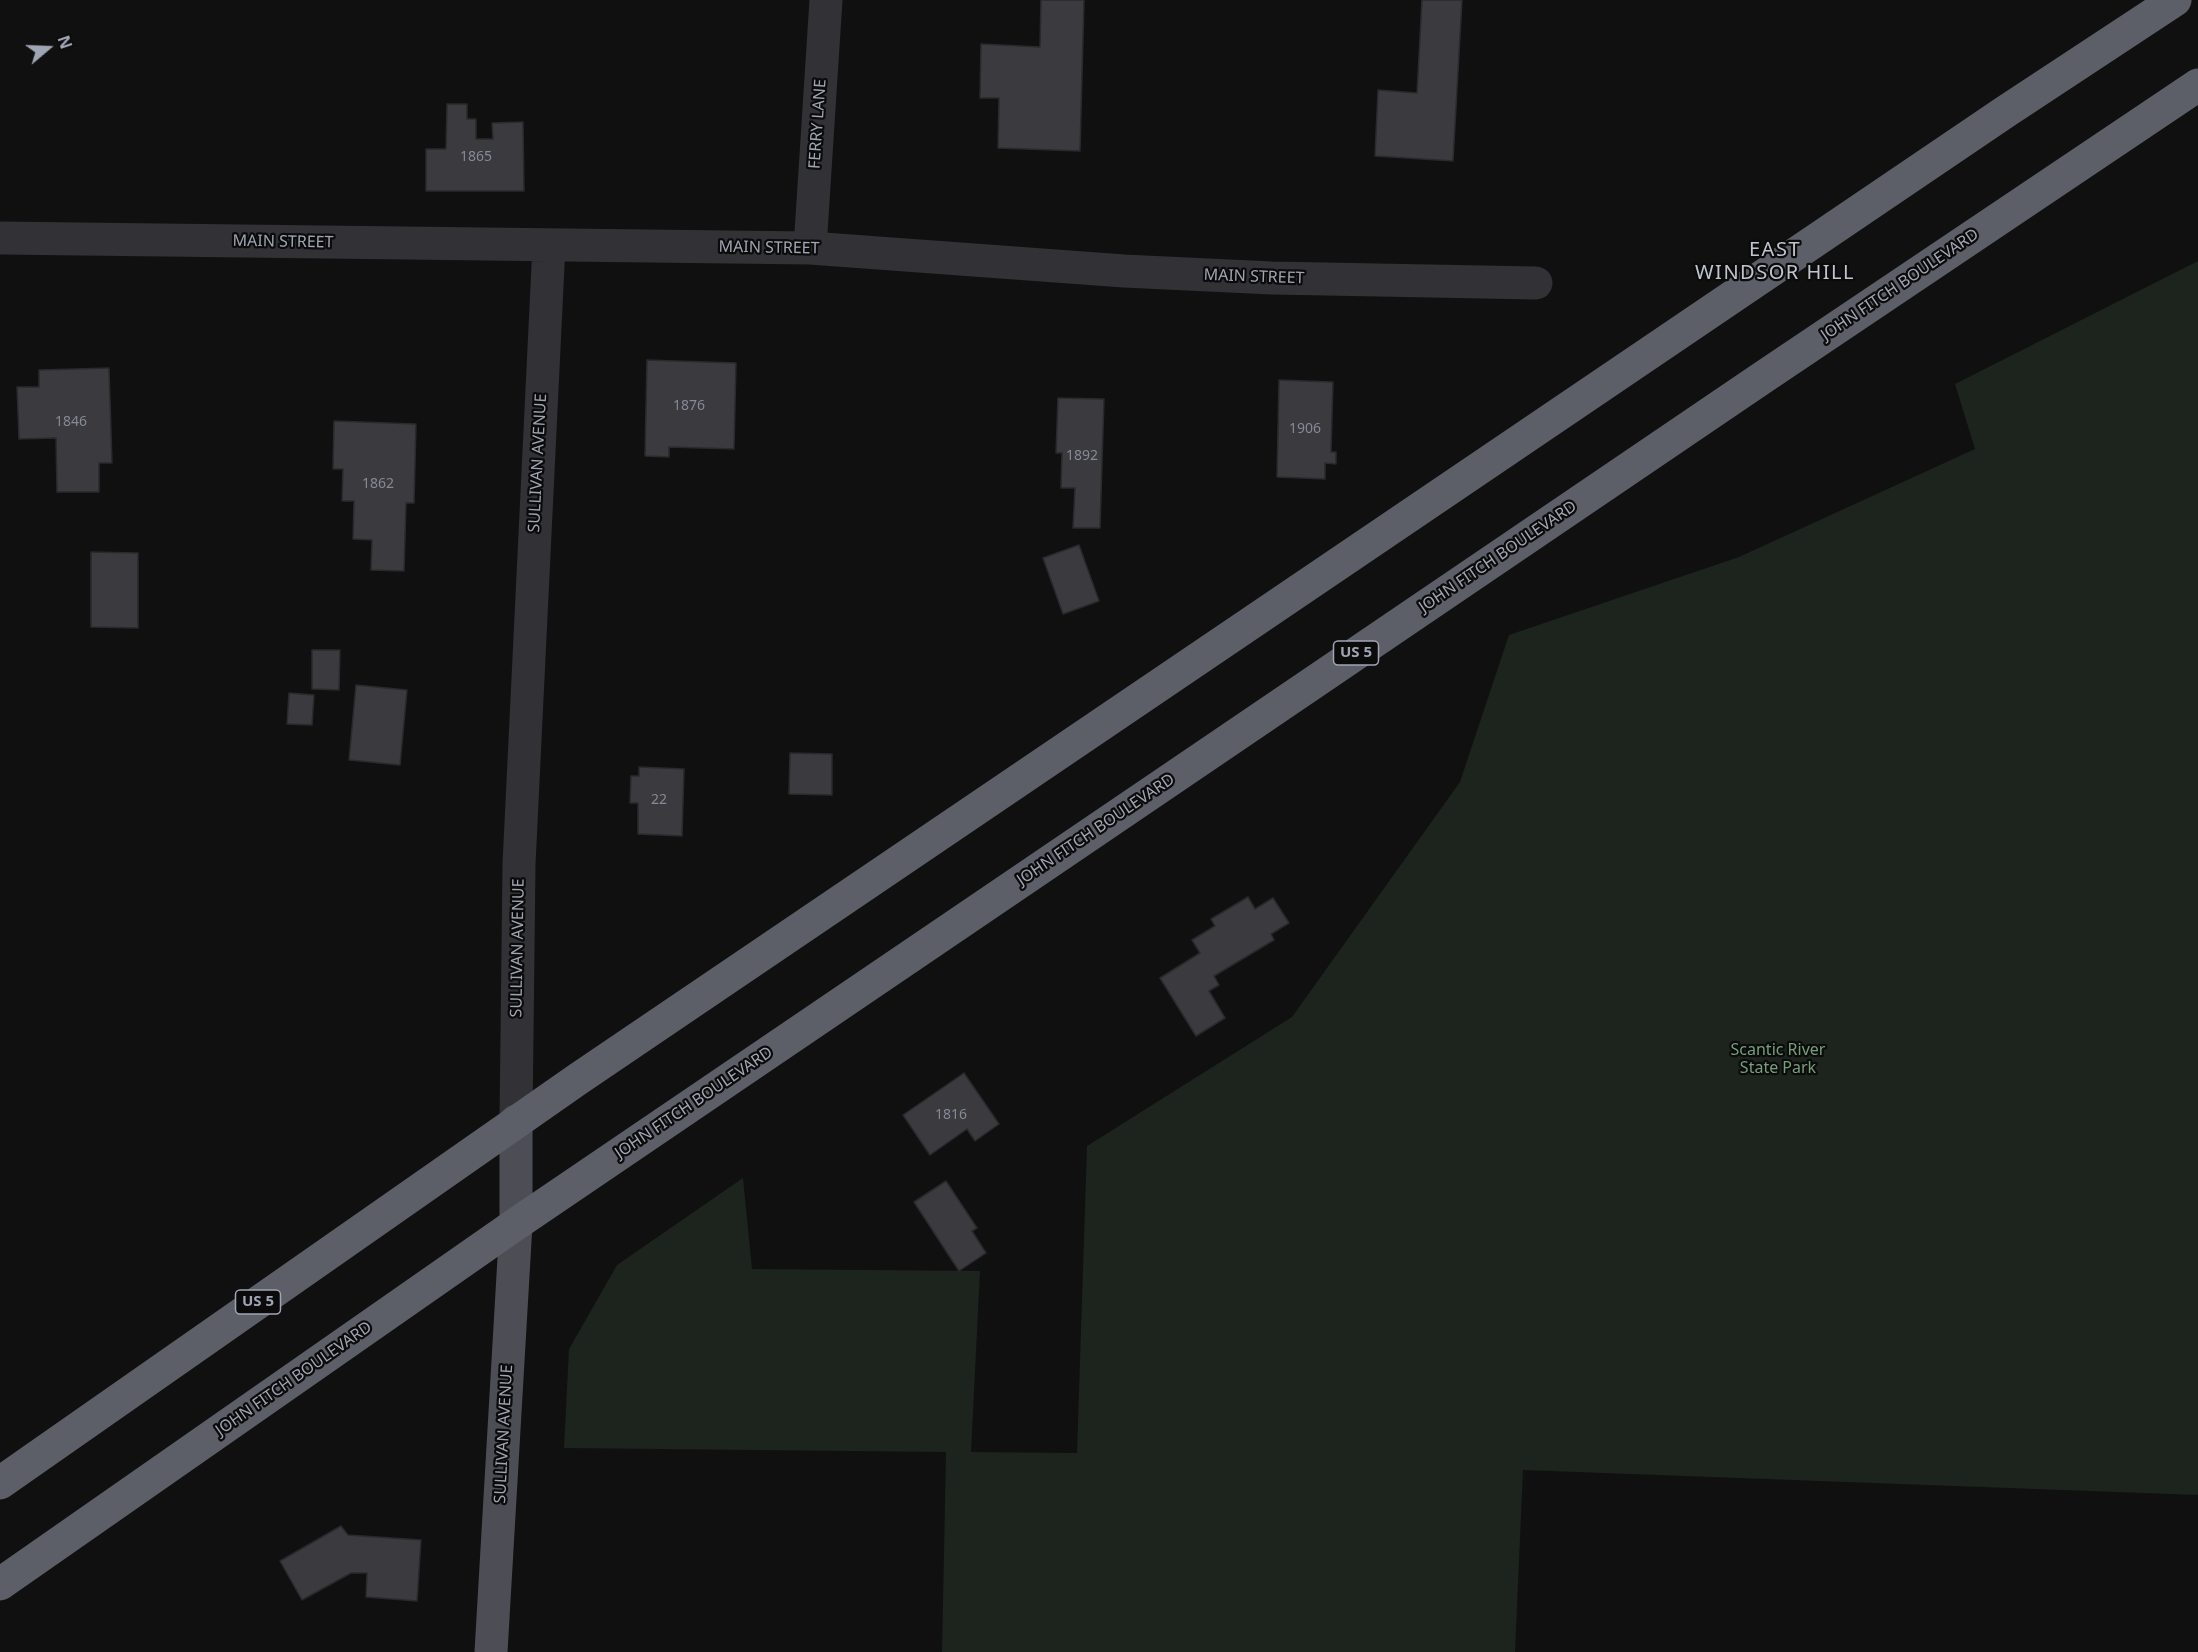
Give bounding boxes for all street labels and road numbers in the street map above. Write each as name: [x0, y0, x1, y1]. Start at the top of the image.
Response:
street label: FERRY LANE: [805, 78, 831, 170]
street label: JOHN FITCH BOULEVARD: [1817, 225, 1983, 345]
street label: MAIN STREET: [232, 232, 334, 252]
street label: MAIN STREET: [718, 238, 820, 258]
street label: MAIN STREET: [1203, 266, 1305, 288]
street label: SULLIVAN AVENUE: [525, 393, 551, 533]
street label: JOHN FITCH BOULEVARD: [1415, 497, 1581, 617]
road number: US 5: [1334, 641, 1378, 665]
street label: JOHN FITCH BOULEVARD: [1013, 770, 1179, 890]
street label: SULLIVAN AVENUE: [507, 878, 529, 1018]
street label: JOHN FITCH BOULEVARD: [611, 1043, 777, 1163]
road number: US 5: [236, 1290, 280, 1314]
street label: JOHN FITCH BOULEVARD: [212, 1318, 376, 1440]
street label: SULLIVAN AVENUE: [491, 1364, 517, 1504]

